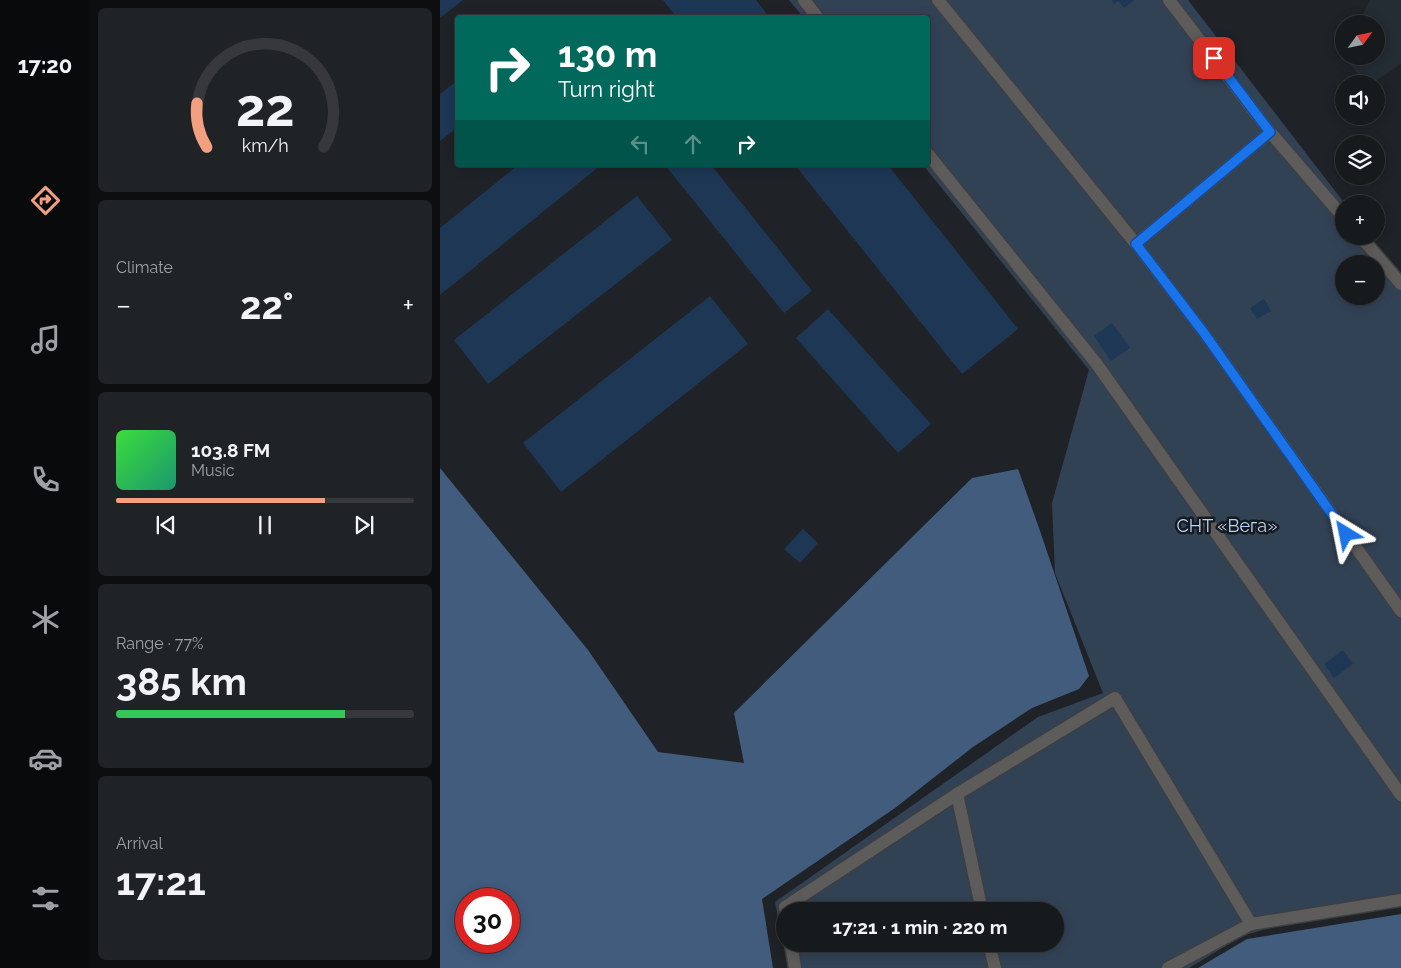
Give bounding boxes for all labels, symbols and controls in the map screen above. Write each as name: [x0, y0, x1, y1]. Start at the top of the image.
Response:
north arrow: [1335, 15, 1385, 65]
map controls: [1335, 15, 1385, 305]
text: 130 m: [558, 34, 657, 75]
icon: right: [475, 35, 540, 100]
pin: [1193, 37, 1235, 79]
icon: arrive: [1200, 44, 1228, 72]
text: 17:20: [18, 52, 72, 78]
button: sound: [1335, 75, 1385, 125]
text: Turn right: [558, 76, 655, 102]
text: 22: [236, 77, 294, 138]
icon: left: [626, 130, 654, 158]
icon: ahead: [679, 130, 707, 158]
icon: right: [732, 130, 760, 158]
text: km/h: [241, 135, 289, 156]
button: layers: [1335, 135, 1385, 185]
icon: directions: [28, 183, 63, 218]
button: +: [1335, 195, 1385, 245]
button: −: [1335, 255, 1385, 305]
text: Climate: [116, 258, 173, 277]
text: 22°: [240, 283, 293, 328]
text: −: [116, 289, 131, 322]
text: +: [402, 289, 414, 322]
icon: music: [28, 322, 63, 357]
text: 103.8 FM: [191, 439, 270, 461]
text: Music: [191, 461, 235, 480]
icon: phone: [28, 462, 63, 497]
position arrow: [1319, 507, 1371, 559]
icon: previous: [152, 511, 180, 539]
icon: pause: [251, 511, 279, 539]
icon: next: [350, 511, 378, 539]
park label: СНТ «Вега»: [1177, 515, 1277, 536]
icon: climate: [28, 602, 63, 637]
text: Range · 77%: [116, 634, 203, 653]
text: 385 km: [116, 659, 247, 704]
icon: car: [28, 741, 63, 776]
text: Arrival: [116, 834, 163, 853]
text: 17:21: [116, 859, 206, 904]
icon: filters: [28, 881, 63, 916]
speed limit sign: 30: [455, 888, 520, 953]
text: 17:21 · 1 min · 220 m: [833, 916, 1007, 938]

